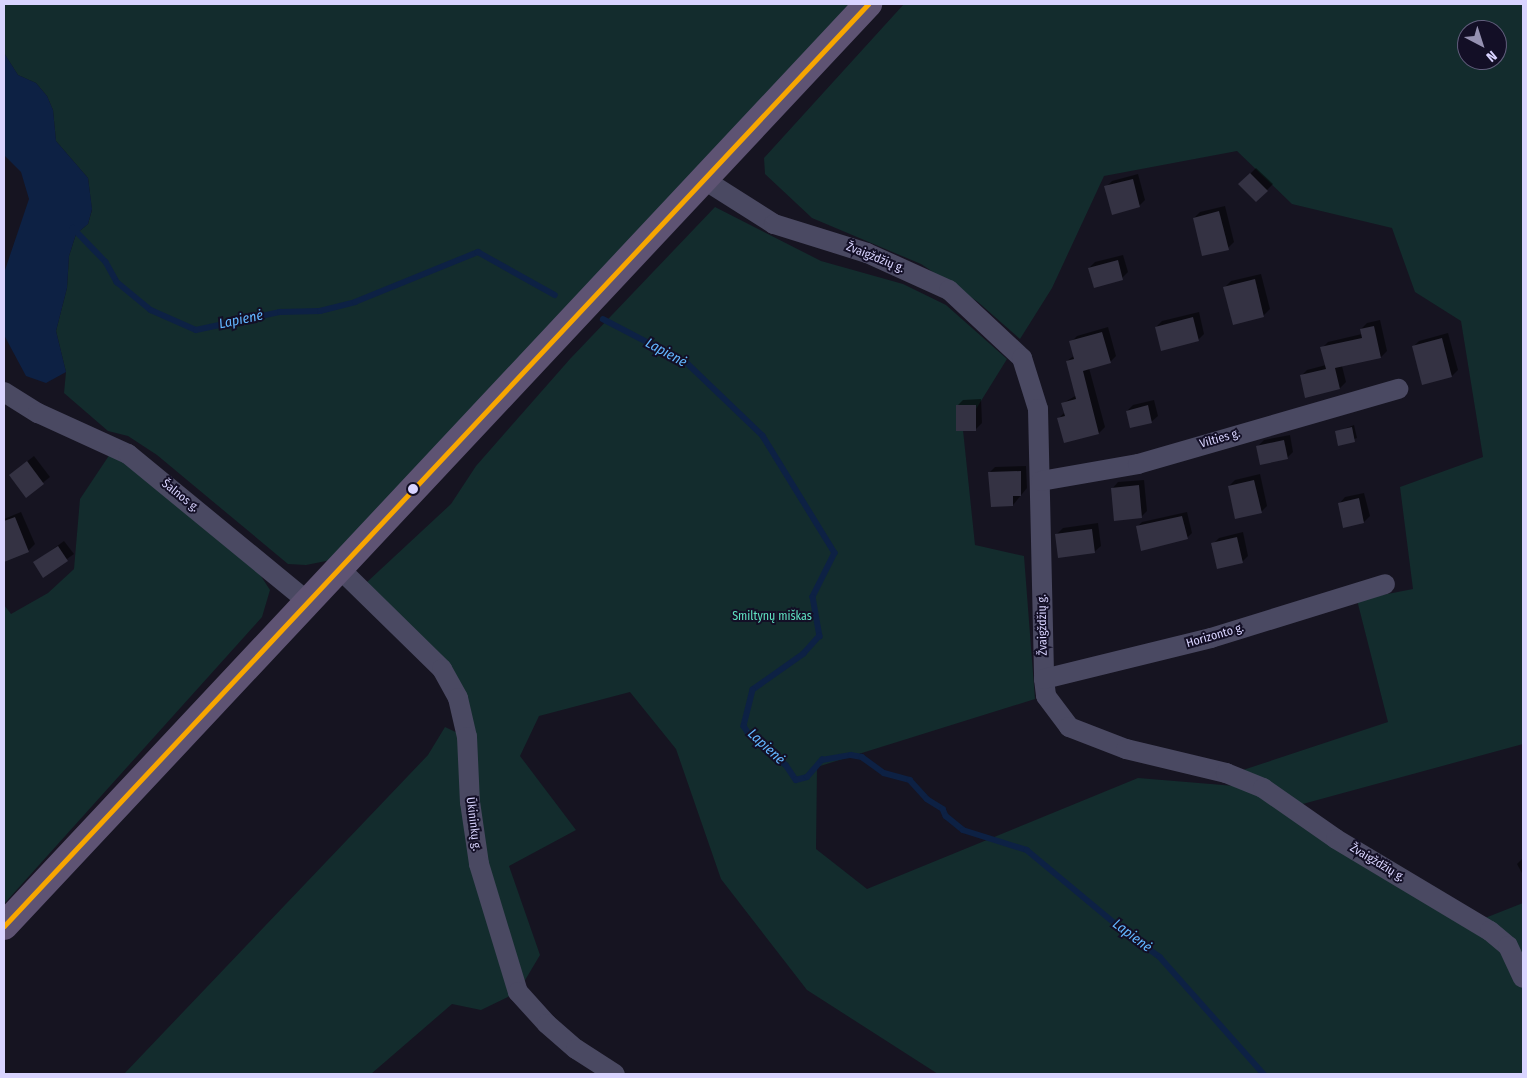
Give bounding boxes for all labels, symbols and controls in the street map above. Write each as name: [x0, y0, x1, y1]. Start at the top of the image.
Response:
north arrow: [1457, 20, 1507, 70]
text: N: [1483, 47, 1500, 65]
street label: Žvaigždžių g.: [844, 240, 906, 276]
water label: Lapienė: [217, 307, 265, 333]
water label: Lapienė: [642, 335, 690, 371]
street label: Vilties g.: [1198, 426, 1242, 452]
street label: Šalnos g.: [159, 477, 201, 515]
unlabelled marker: [408, 484, 418, 494]
street label: Žvaigždžių g.: [1035, 594, 1051, 656]
park label: Smiltynų miškas: [732, 610, 812, 624]
street label: Horizonto g.: [1185, 621, 1245, 651]
water label: Lapienė: [744, 726, 788, 768]
street label: Ūkininkų g.: [463, 796, 483, 852]
street label: Žvaigždžių g.: [1347, 841, 1407, 885]
water label: Lapienė: [1109, 916, 1155, 956]

